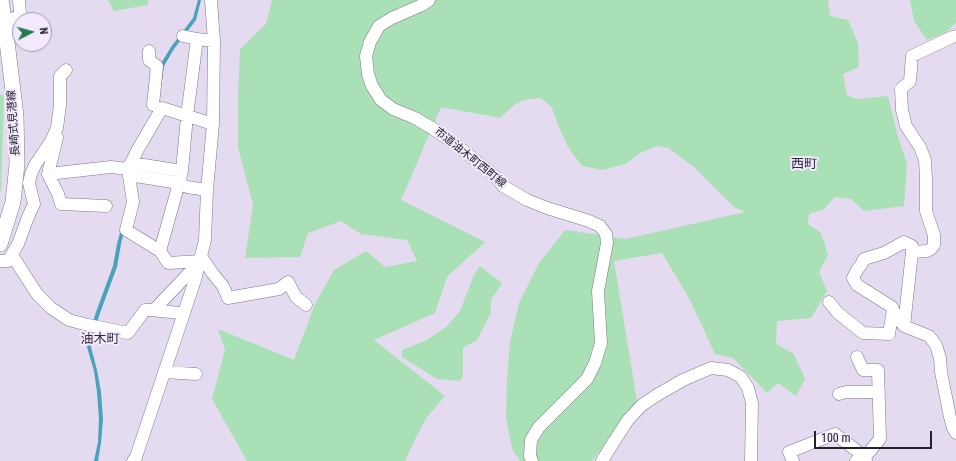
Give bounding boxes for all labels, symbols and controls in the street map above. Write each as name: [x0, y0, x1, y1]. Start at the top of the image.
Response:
north arrow: [12, 12, 52, 52]
text: N: [37, 27, 50, 35]
street label: 長崎式見港線: [5, 90, 23, 156]
street label: 市道油木町西町線: [432, 125, 508, 191]
district label: 西町: [791, 157, 817, 173]
district label: 油木町: [81, 332, 119, 348]
scale bar: [816, 423, 934, 449]
text: 100 m: [821, 431, 851, 445]

